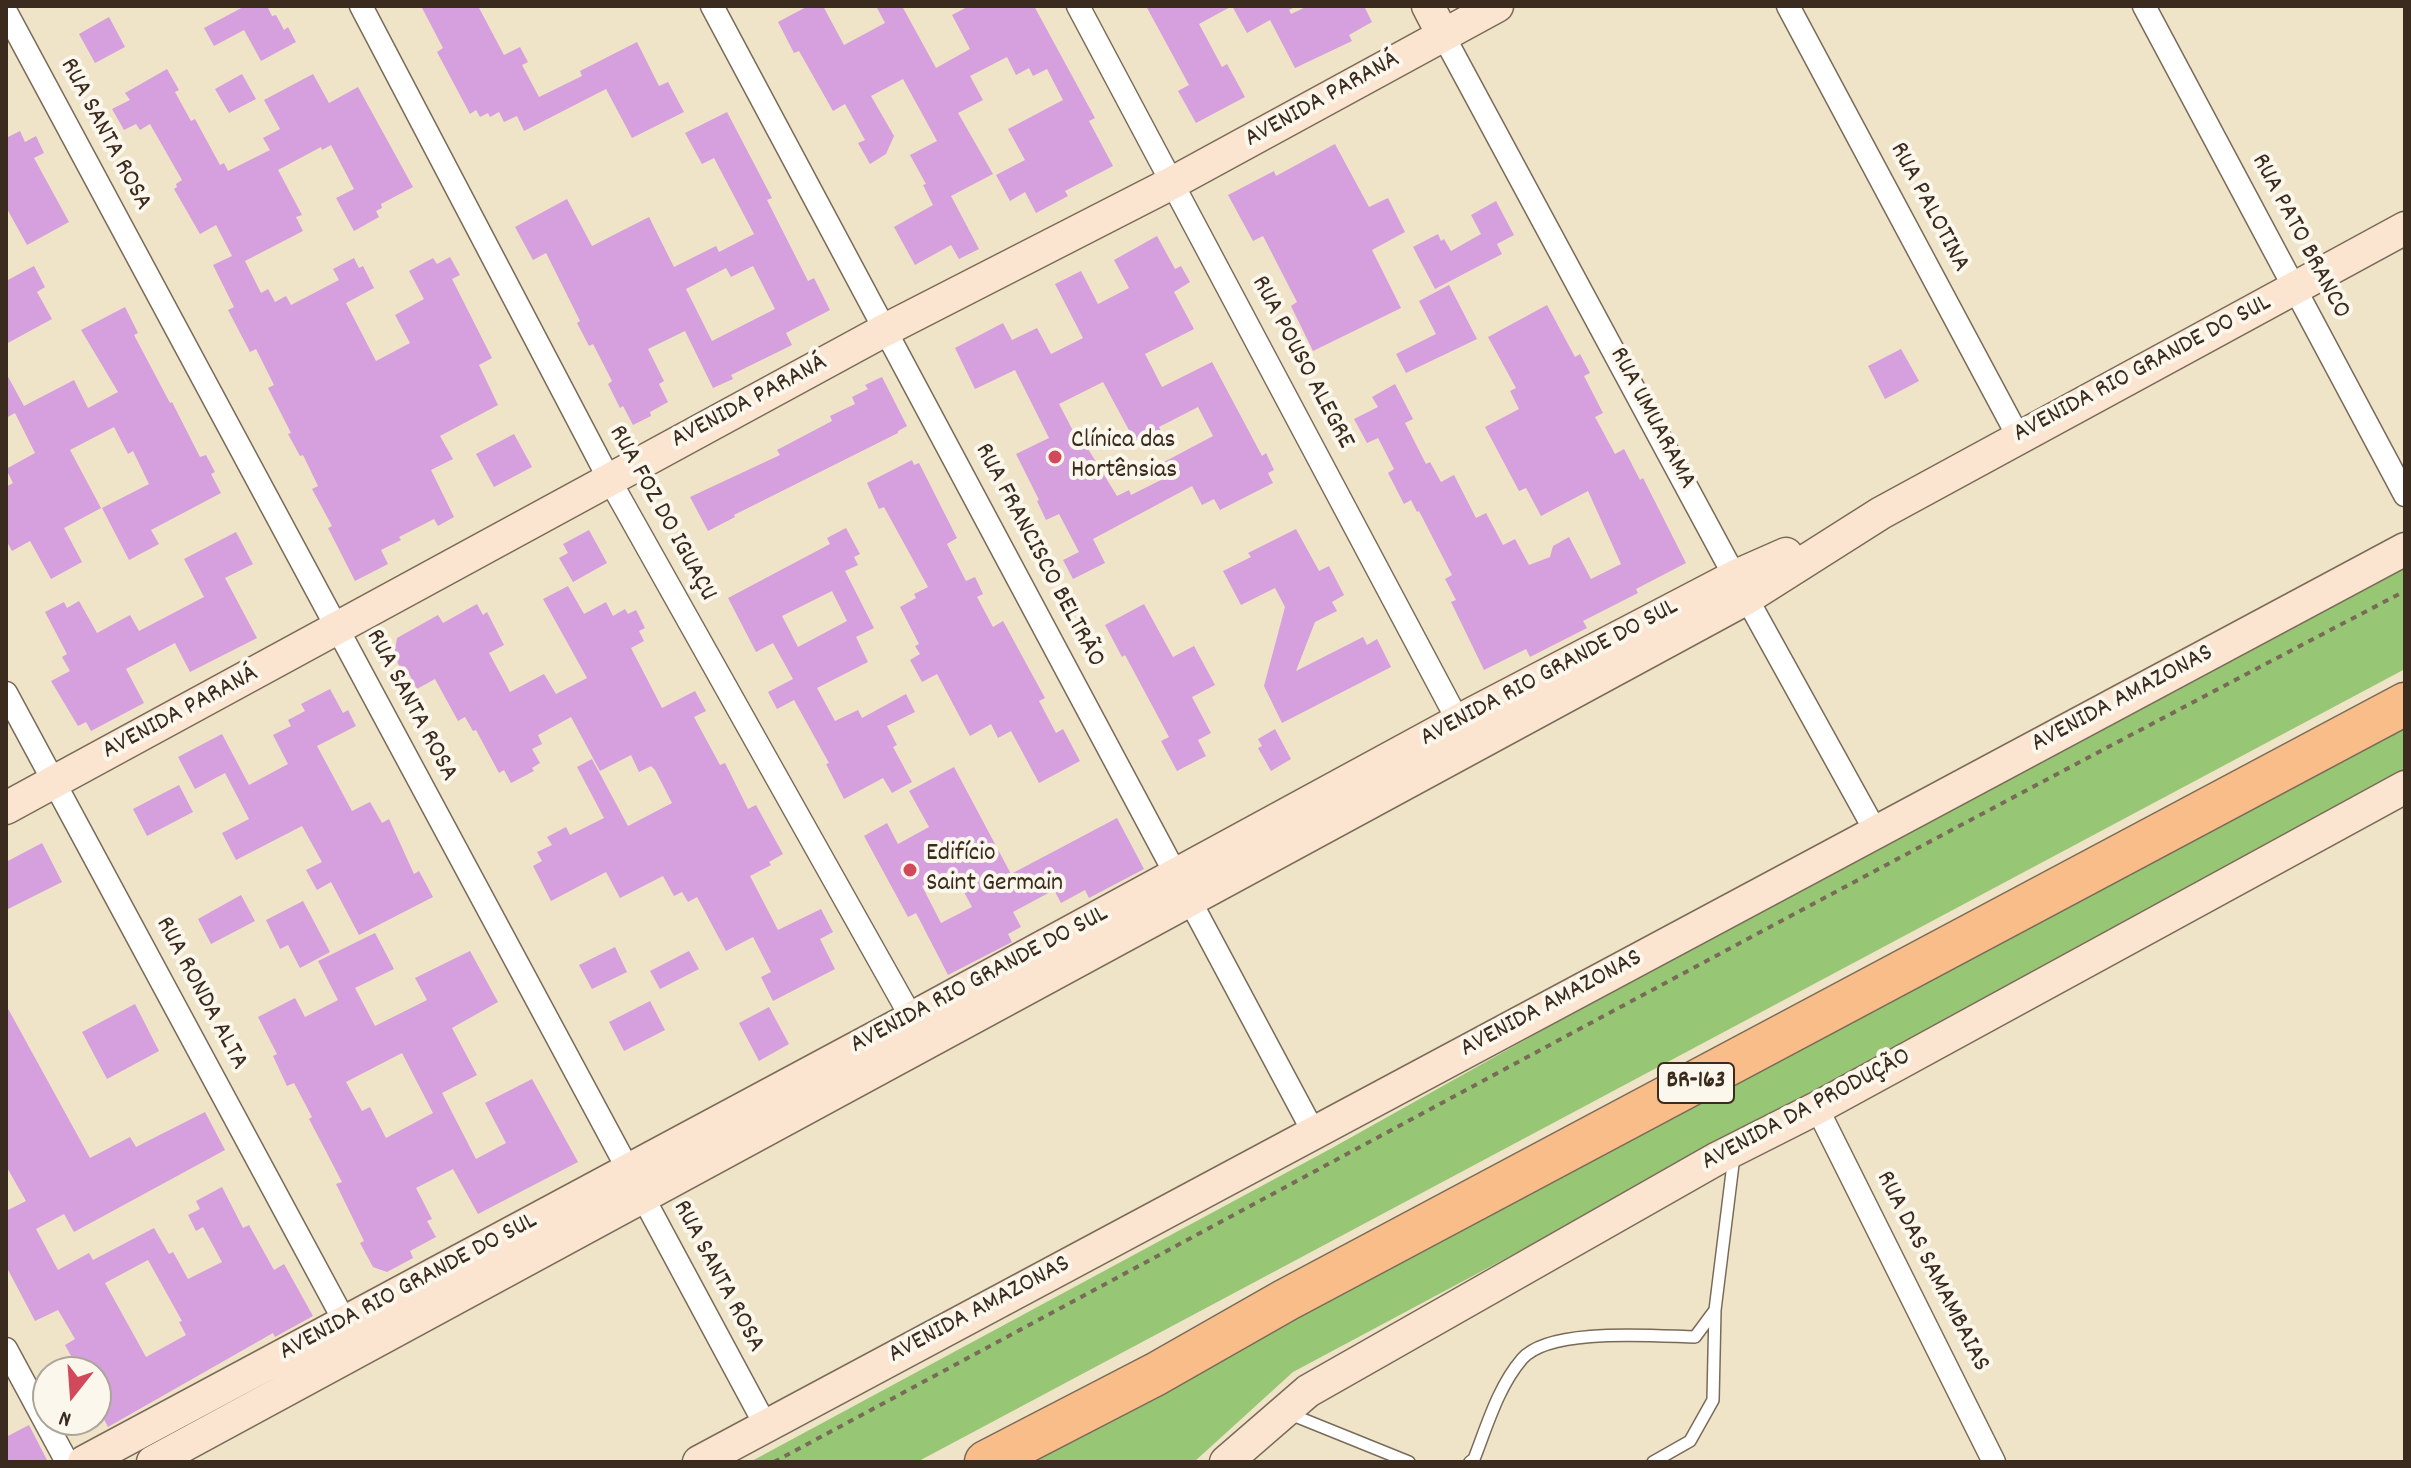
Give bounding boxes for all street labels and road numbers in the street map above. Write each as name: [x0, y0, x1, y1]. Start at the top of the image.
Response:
street label: AVENIDA PARANÁ: [1240, 46, 1406, 156]
street label: RUA SANTA ROSA: [51, 54, 157, 216]
street label: RUA PALOTINA: [1881, 138, 1975, 278]
street label: RUA PATO BRANCO: [2242, 149, 2356, 325]
street label: RUA POUSO ALEGRE: [1242, 271, 1360, 455]
street label: AVENIDA RIO GRANDE DO SUL: [2009, 289, 2277, 451]
street label: RUA UMUARAMA: [1601, 343, 1701, 495]
street label: AVENIDA PARANÁ: [667, 349, 833, 457]
street label: RUA FOZ DO IGUAÇU: [600, 421, 722, 607]
street label: RUA FRANCISCO BELTRÃO: [966, 439, 1110, 673]
street label: AVENIDA RIO GRANDE DO SUL: [1416, 593, 1684, 755]
street label: RUA SANTA ROSA: [357, 625, 463, 787]
street label: AVENIDA AMAZONAS: [2027, 639, 2219, 761]
street label: AVENIDA PARANÁ: [98, 660, 264, 768]
street label: AVENIDA RIO GRANDE DO SUL: [846, 900, 1114, 1062]
street label: RUA RONDA ALTA: [147, 912, 253, 1076]
street label: AVENIDA AMAZONAS: [1456, 944, 1648, 1066]
street label: AVENIDA DA PRODUÇÃO: [1697, 1043, 1917, 1179]
road number: BR-163: [1658, 1063, 1734, 1103]
street label: RUA DAS SAMAMBAIAS: [1867, 1166, 1995, 1378]
street label: RUA SANTA ROSA: [664, 1196, 770, 1358]
street label: AVENIDA RIO GRANDE DO SUL: [275, 1207, 543, 1369]
street label: AVENIDA AMAZONAS: [884, 1250, 1076, 1372]

